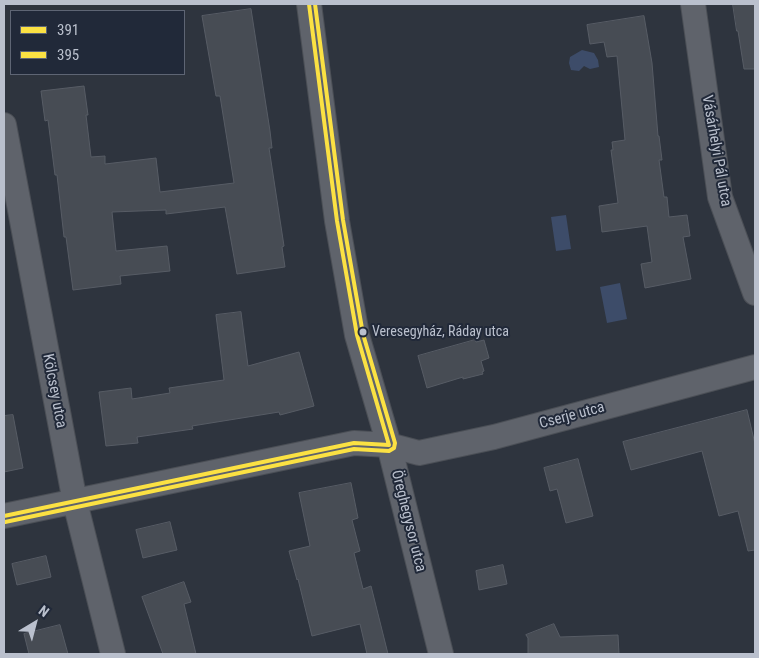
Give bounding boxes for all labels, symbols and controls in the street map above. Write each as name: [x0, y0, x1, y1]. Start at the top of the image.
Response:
legend: [10, 10, 185, 75]
text: 391: [57, 21, 79, 39]
text: 395: [57, 46, 79, 64]
street label: Vásárhelyi Pál utca: [697, 94, 735, 208]
place label: Veresegyház, Ráday utca: [372, 324, 509, 340]
marker: Veresegyház, Ráday utca: [358, 327, 368, 337]
street label: Kölcsey utca: [38, 352, 70, 430]
street label: Cserje utca: [538, 399, 606, 433]
street label: Öreghegysor utca: [387, 468, 429, 574]
north arrow: [10, 598, 60, 648]
text: N: [36, 602, 52, 620]

